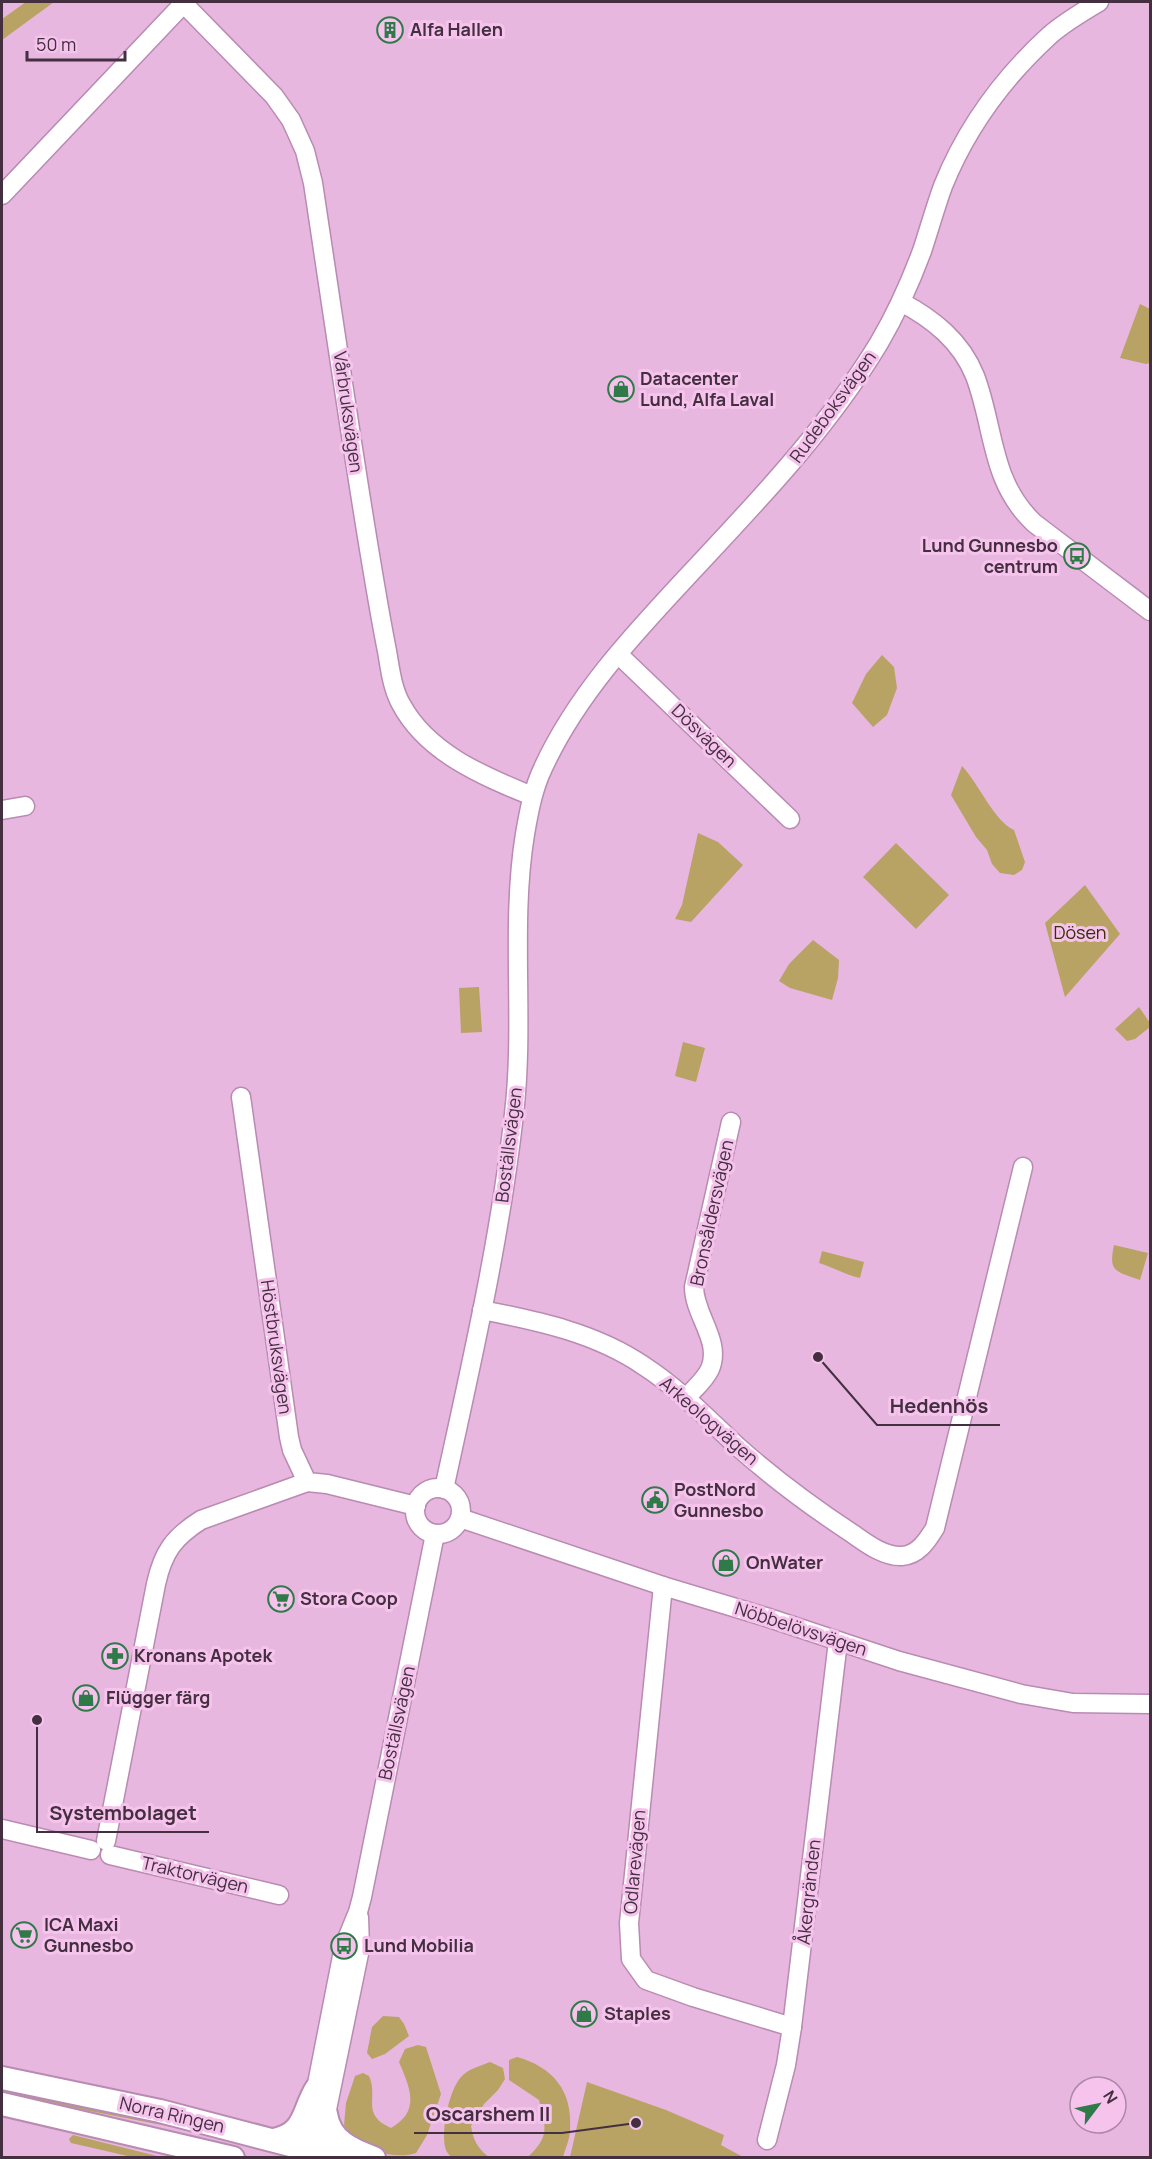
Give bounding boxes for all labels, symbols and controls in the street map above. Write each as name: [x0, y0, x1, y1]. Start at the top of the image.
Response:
building icon: Alfa Hallen: [375, 15, 405, 45]
place label: Alfa Hallen: [410, 17, 503, 41]
scale bar: [27, 24, 124, 62]
text: 50 m: [36, 32, 76, 56]
street label: Rudeboksvägen: [784, 346, 881, 467]
street label: Vårbruksvägen: [329, 350, 369, 474]
place label: Datacenter Lund, Alfa Laval: [640, 366, 774, 411]
shop icon: Datacenter Lund, Alfa Laval: [606, 374, 636, 404]
place label: Lund Gunnesbo centrum: [922, 533, 1058, 578]
bus stop icon: Lund Gunnesbo centrum: [1062, 541, 1092, 571]
street label: Dösvägen: [667, 698, 743, 772]
park label: Dösen: [1053, 920, 1107, 944]
street label: Boställsvägen: [489, 1086, 527, 1204]
street label: Bronsåldersvägen: [684, 1137, 738, 1288]
street label: Höstbruksvägen: [256, 1278, 298, 1416]
street label: Arkeologvägen: [655, 1371, 764, 1470]
callout: Hedenhös: [877, 1387, 1000, 1425]
text: Hedenhös: [890, 1392, 988, 1419]
place label: PostNord Gunnesbo: [674, 1477, 764, 1522]
public building icon: PostNord Gunnesbo: [640, 1485, 670, 1515]
shop icon: OnWater: [711, 1548, 741, 1578]
place label: OnWater: [746, 1550, 823, 1574]
supermarket icon: Stora Coop: [266, 1584, 296, 1614]
place label: Stora Coop: [300, 1586, 398, 1610]
street label: Nöbbelövsvägen: [732, 1595, 870, 1661]
pharmacy icon: Kronans Apotek: [100, 1641, 130, 1671]
place label: Kronans Apotek: [134, 1643, 273, 1667]
street label: Boställsvägen: [372, 1664, 420, 1782]
shop icon: Flügger färg: [71, 1683, 101, 1713]
place label: Flügger färg: [106, 1685, 210, 1709]
callout: Systembolaget: [37, 1794, 209, 1832]
text: Systembolaget: [49, 1799, 197, 1826]
street label: Odlarevägen: [617, 1809, 651, 1915]
street label: Åkergränden: [791, 1838, 825, 1946]
street label: Traktorvägen: [139, 1850, 251, 1898]
place label: ICA Maxi Gunnesbo: [44, 1912, 134, 1957]
supermarket icon: ICA Maxi Gunnesbo: [9, 1920, 39, 1950]
bus stop icon: Lund Mobilia: [329, 1931, 359, 1961]
place label: Lund Mobilia: [364, 1933, 474, 1957]
shop icon: Staples: [569, 1999, 599, 2029]
place label: Staples: [604, 2001, 671, 2025]
north arrow: [1068, 2075, 1128, 2135]
text: N: [1098, 2086, 1123, 2108]
street label: Norra Ringen: [117, 2090, 227, 2138]
callout: Oscarshem II: [414, 2095, 562, 2133]
text: Oscarshem II: [426, 2100, 550, 2127]

